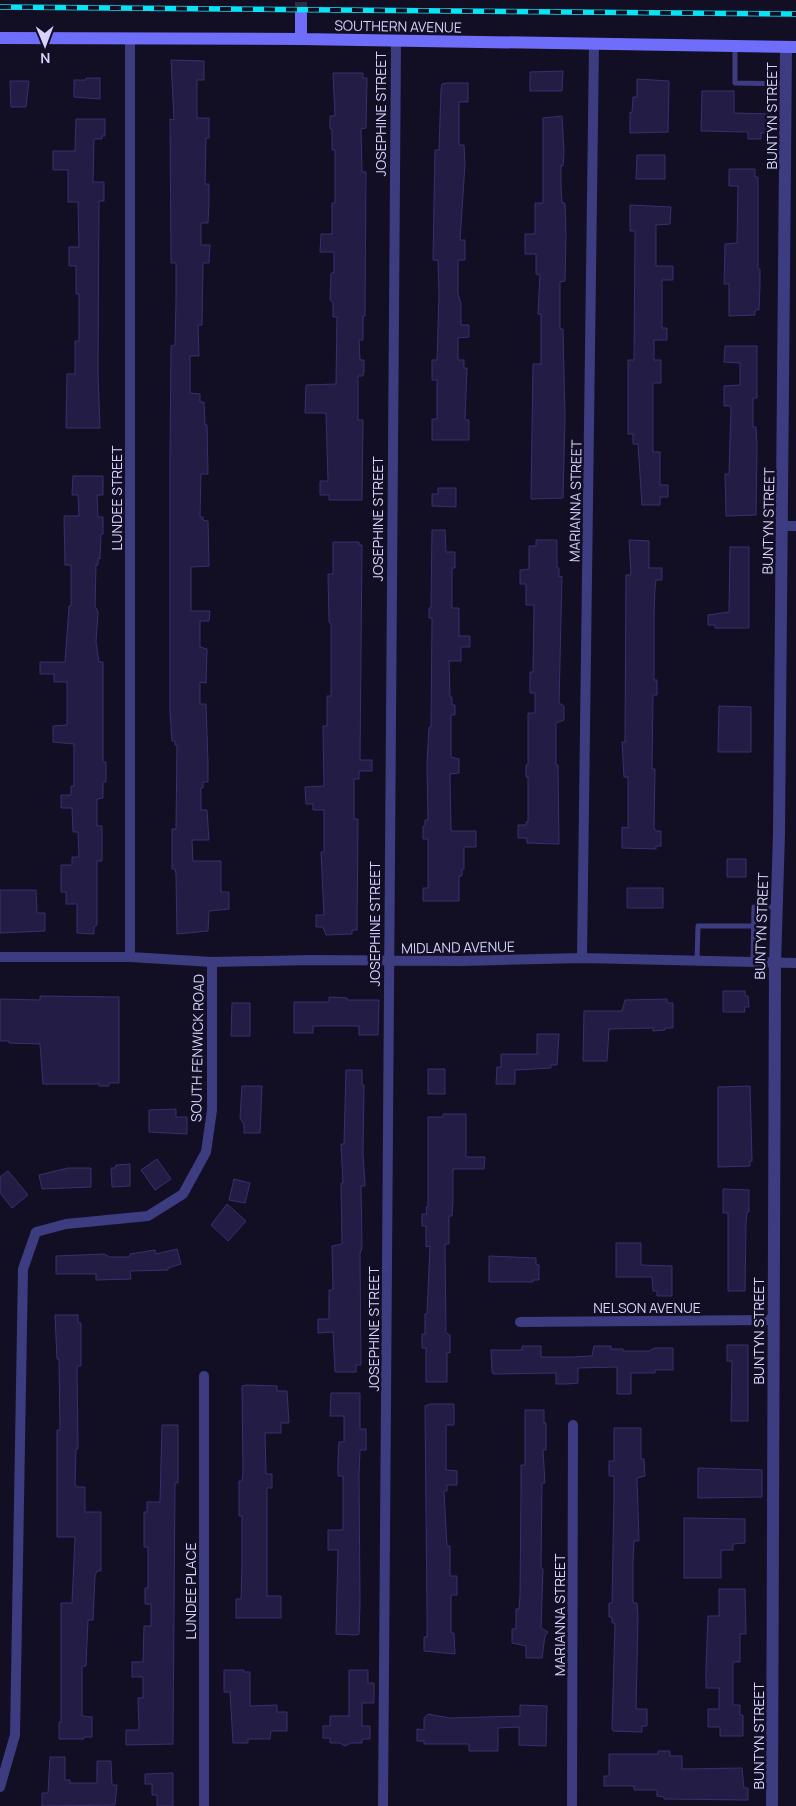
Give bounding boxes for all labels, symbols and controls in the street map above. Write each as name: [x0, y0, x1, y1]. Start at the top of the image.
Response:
street label: SOUTHERN AVENUE: [334, 15, 462, 37]
north arrow: [20, 20, 70, 70]
text: N: [40, 49, 50, 68]
street label: JOSEPHINE STREET: [371, 51, 390, 177]
street label: BUNTYN STREET: [762, 62, 781, 170]
street label: MARIANNA STREET: [564, 439, 586, 562]
street label: LUNDEE STREET: [107, 445, 126, 550]
street label: JOSEPHINE STREET: [368, 456, 387, 582]
street label: BUNTYN STREET: [758, 467, 778, 575]
street label: JOSEPHINE STREET: [365, 861, 384, 987]
street label: BUNTYN STREET: [750, 872, 772, 980]
street label: MIDLAND AVENUE: [401, 937, 515, 957]
street label: SOUTH FENWICK ROAD: [186, 974, 208, 1122]
street label: JOSEPHINE STREET: [364, 1266, 383, 1392]
street label: BUNTYN STREET: [749, 1277, 768, 1385]
street label: NELSON AVENUE: [593, 1298, 701, 1317]
street label: LUNDEE PLACE: [181, 1543, 200, 1639]
street label: MARIANNA STREET: [550, 1553, 569, 1676]
street label: BUNTYN STREET: [749, 1682, 768, 1790]

